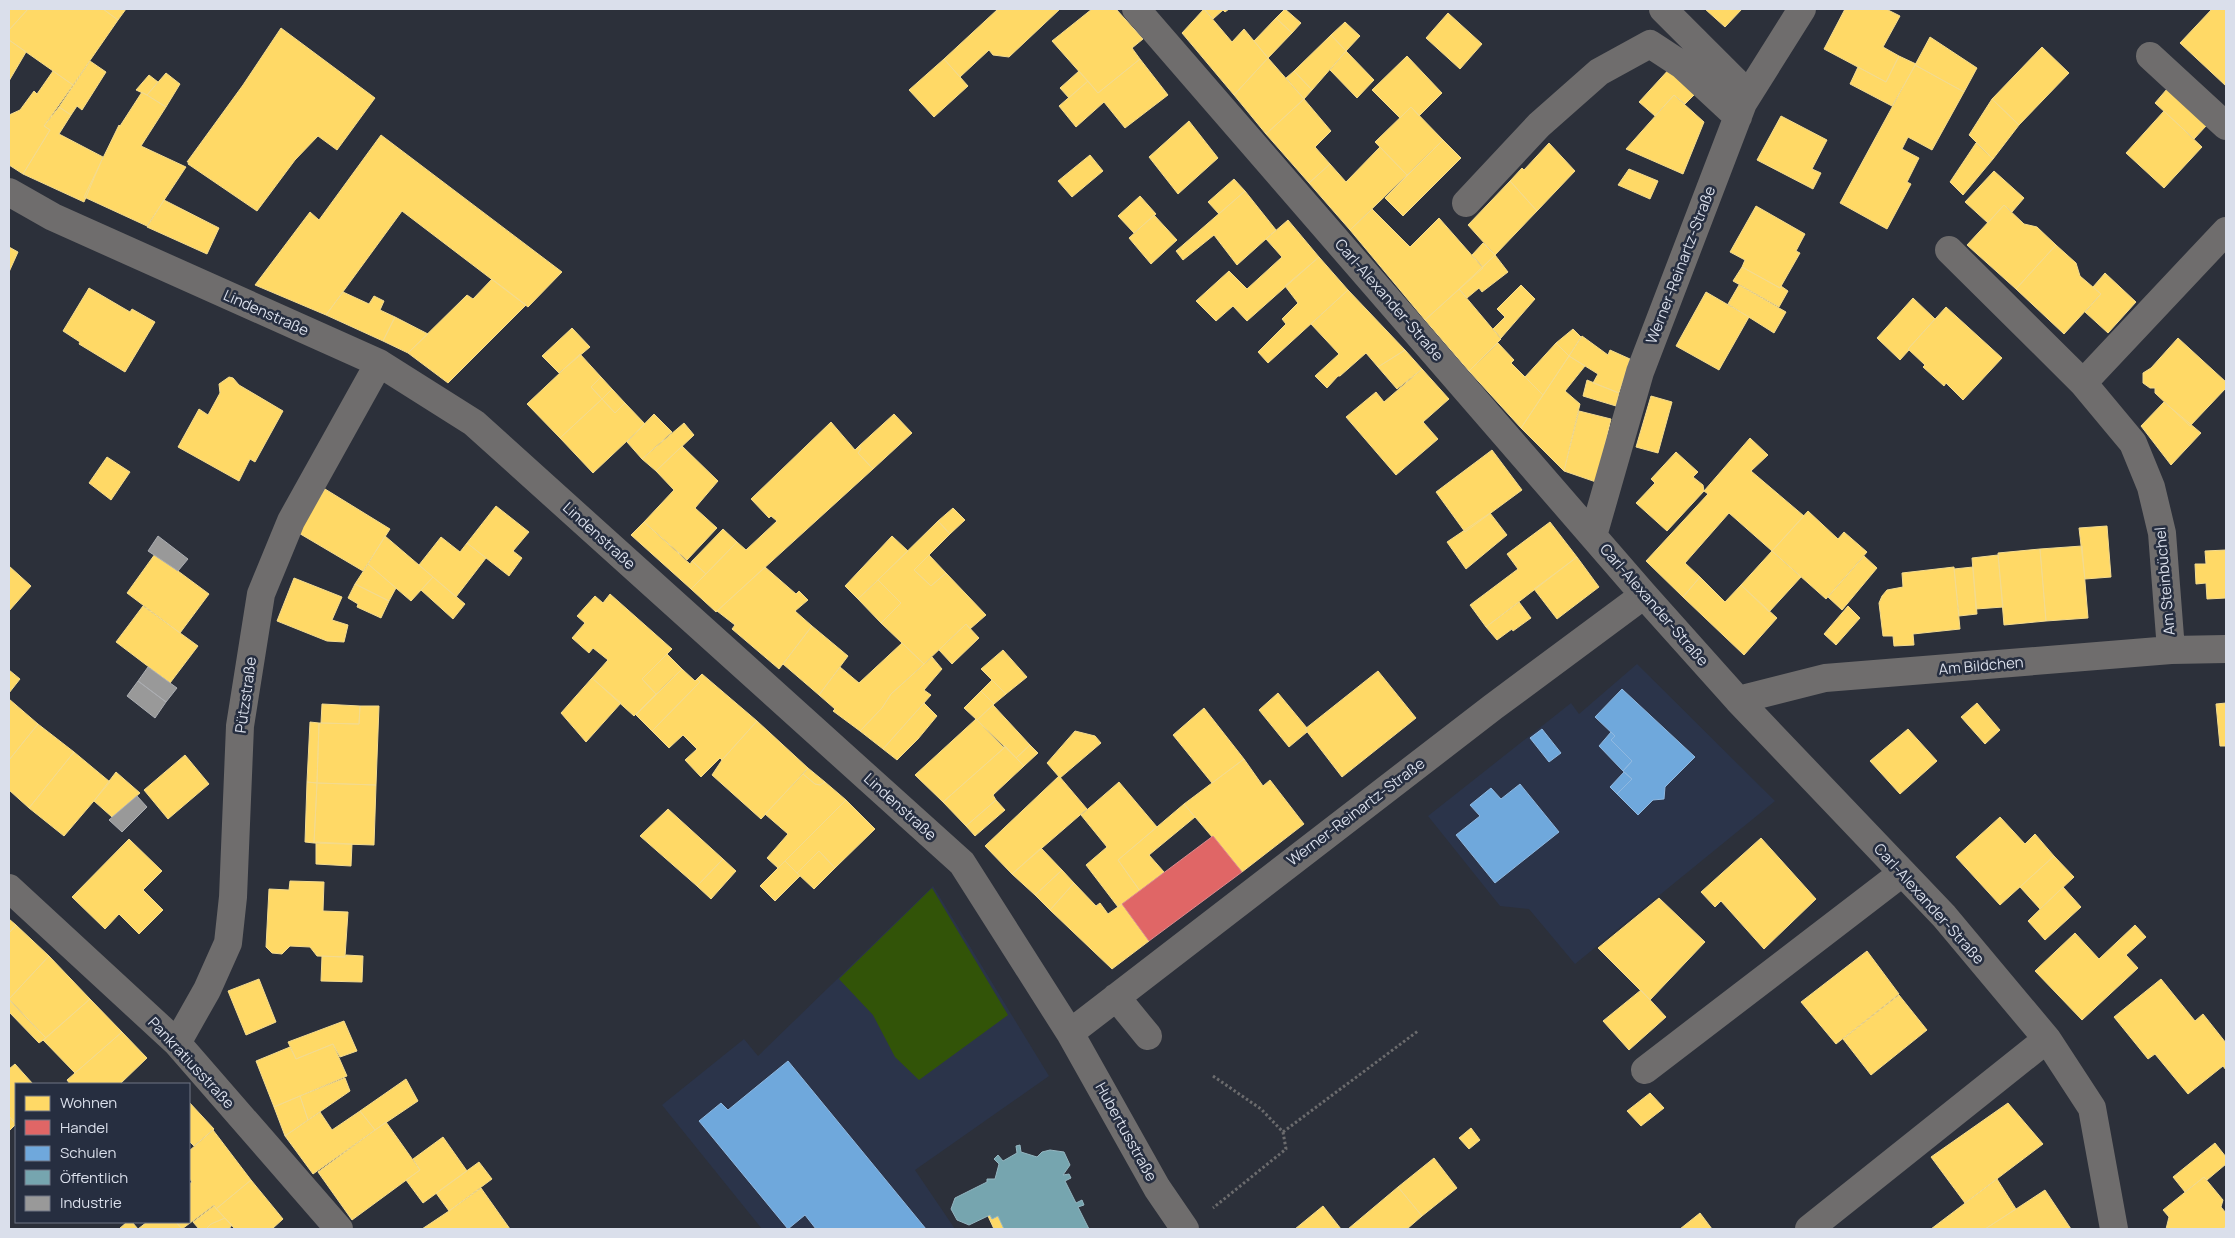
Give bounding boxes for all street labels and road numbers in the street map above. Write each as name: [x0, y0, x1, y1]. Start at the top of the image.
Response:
street label: Werner-Reinartz-Straße: [1641, 183, 1720, 347]
street label: Carl-Alexander-Straße: [1330, 234, 1449, 366]
street label: Lindenstraße: [220, 284, 312, 341]
street label: Lindenstraße: [558, 497, 641, 574]
street label: Am Steinbüchel: [2149, 526, 2180, 636]
street label: Carl-Alexander-Straße: [1595, 539, 1714, 671]
street label: Am Bildchen: [1938, 651, 2024, 680]
street label: Pützstraße: [230, 655, 261, 735]
street label: Werner-Reinartz-Straße: [1282, 753, 1429, 870]
street label: Lindenstraße: [859, 768, 942, 845]
street label: Carl-Alexander-Straße: [1869, 839, 1990, 969]
street label: Pankratiusstraße: [143, 1012, 240, 1113]
street label: Hubertusstraße: [1091, 1079, 1162, 1185]

